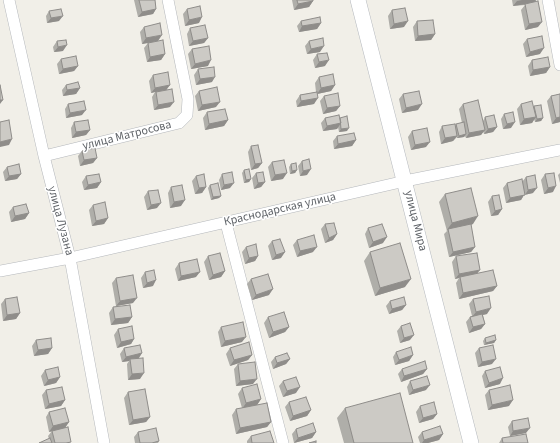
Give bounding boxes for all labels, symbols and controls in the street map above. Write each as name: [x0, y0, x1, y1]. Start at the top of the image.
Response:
street label: улица Матросова: [81, 118, 173, 154]
street label: улица Лузана: [44, 185, 76, 257]
street label: улица Мира: [401, 189, 429, 253]
street label: Краснодарская улица: [222, 190, 338, 230]

